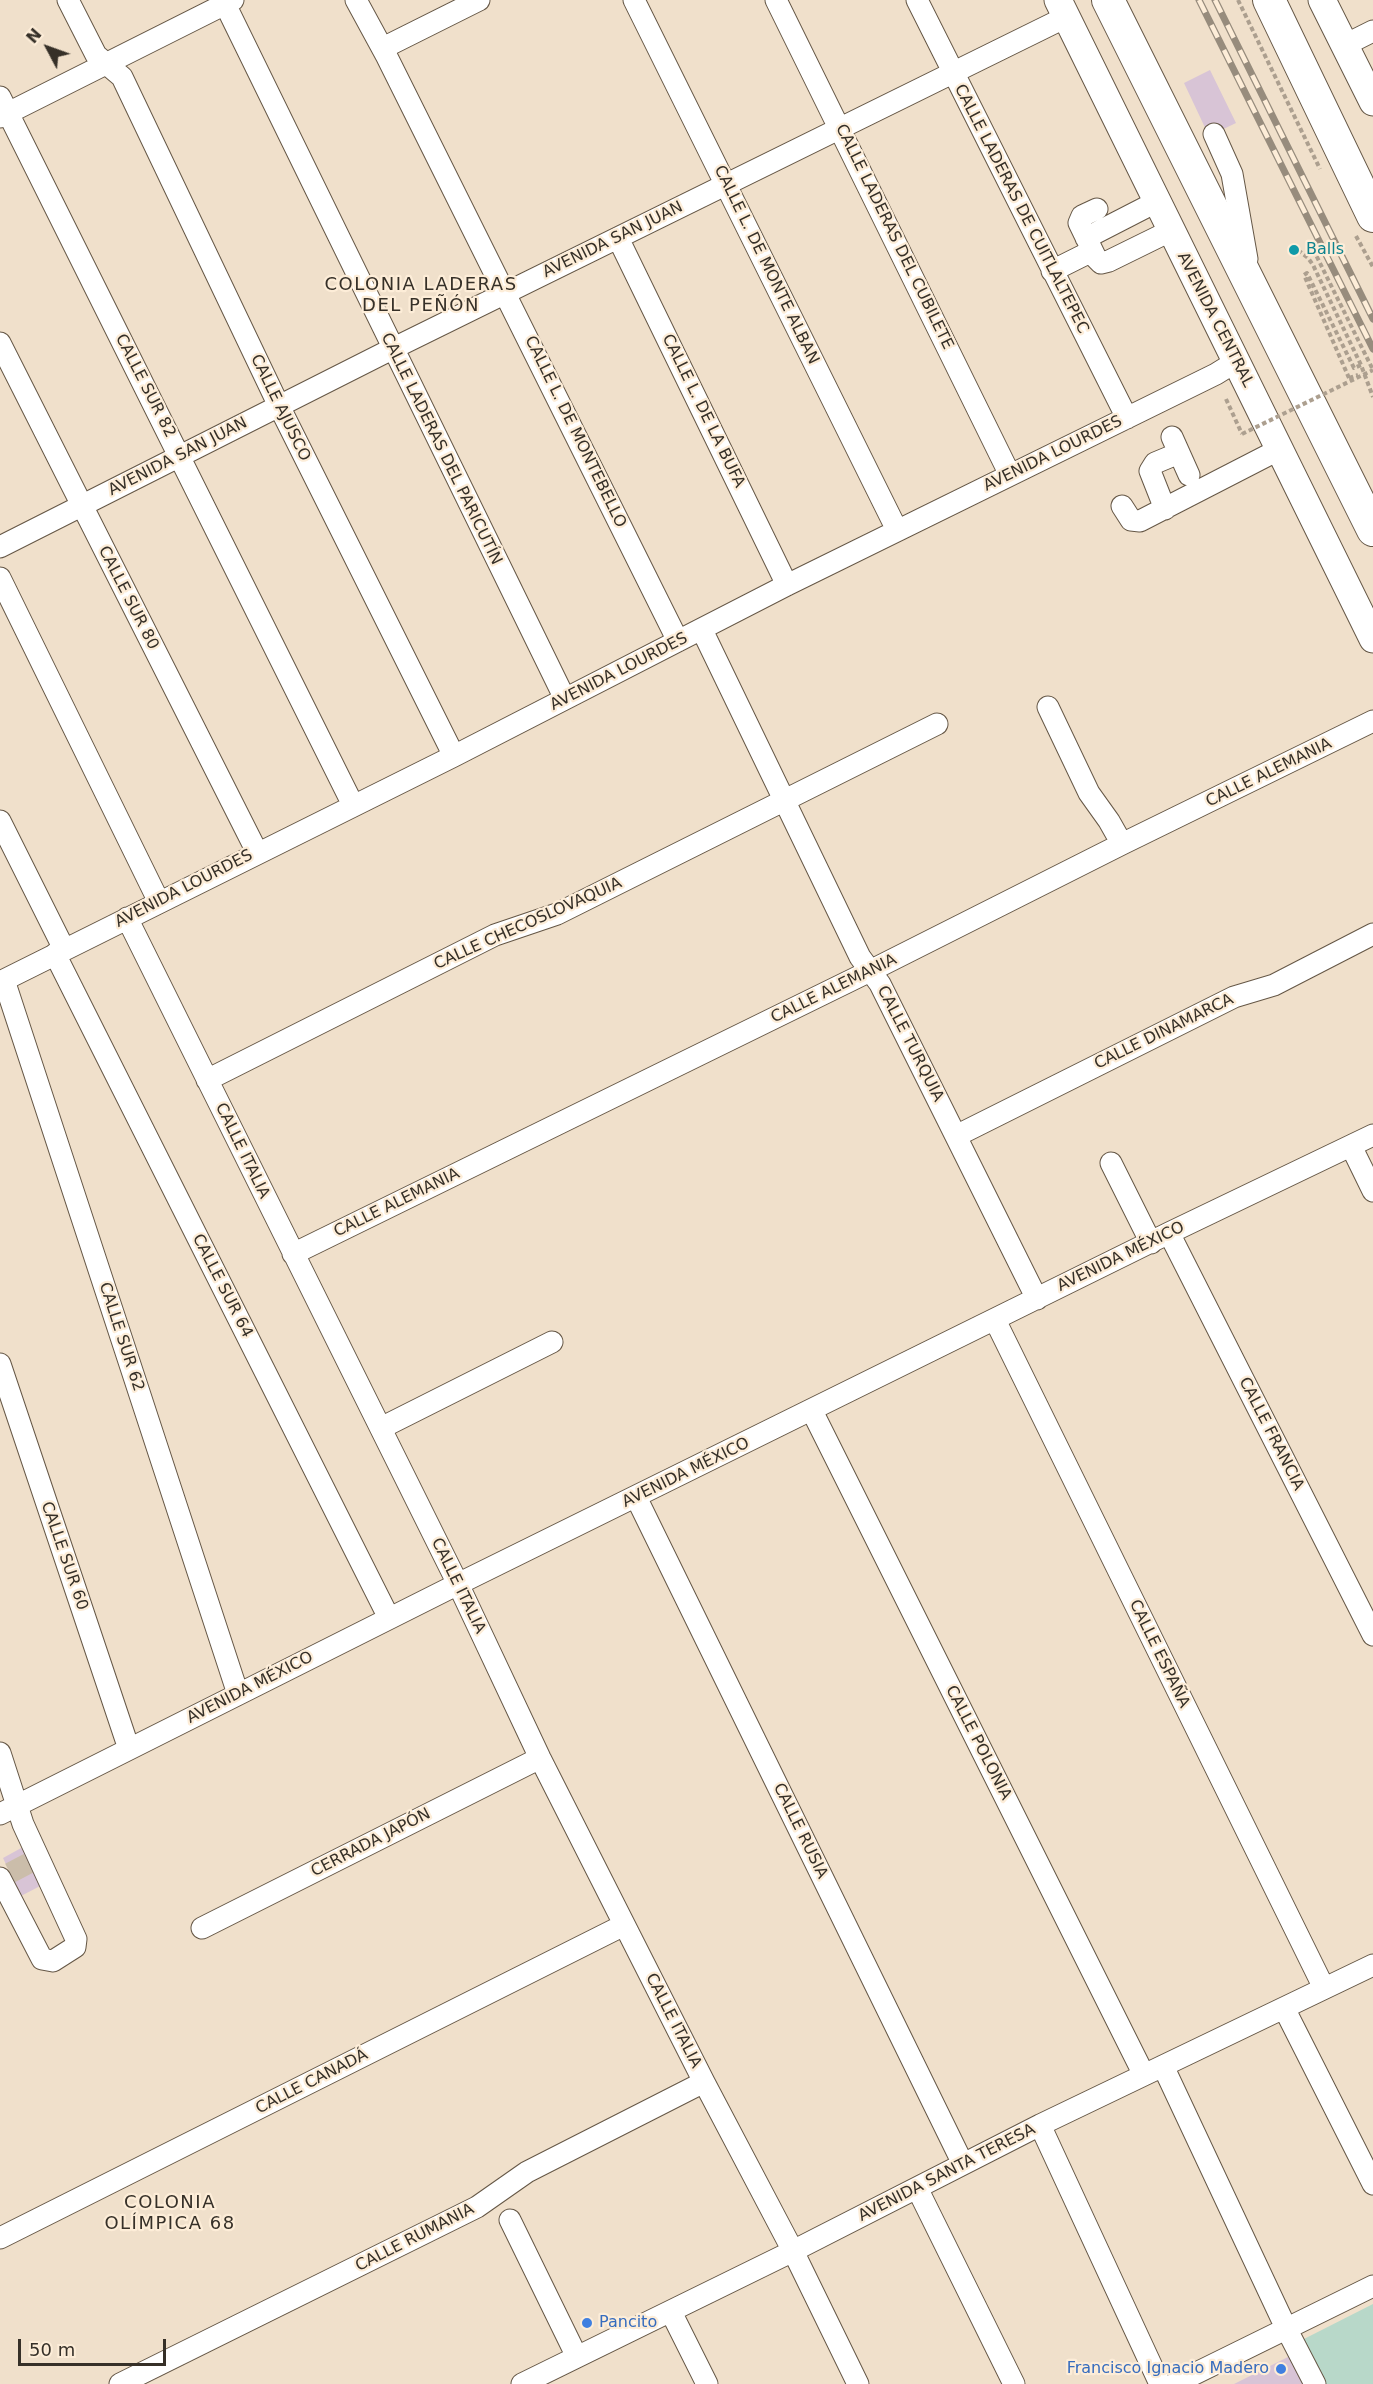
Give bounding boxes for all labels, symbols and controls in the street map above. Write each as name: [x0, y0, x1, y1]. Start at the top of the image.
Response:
north arrow: [18, 18, 78, 78]
text: N: [22, 25, 46, 47]
street label: CALLE LADERAS DE CUITLALTEPEC: [950, 81, 1092, 337]
street label: CALLE LADERAS DEL CUBILETE: [831, 121, 957, 353]
street label: CALLE L. DE MONTE ALBAN: [709, 162, 823, 368]
street label: AVENIDA SAN JUAN: [540, 198, 686, 282]
place label: Balls: [1306, 240, 1344, 260]
marker: Balls: [1287, 243, 1301, 257]
street label: AVENIDA CENTRAL: [1173, 249, 1257, 391]
district label: COLONIA LADERAS DEL PEÑÓN: [324, 274, 518, 316]
street label: CALLE LADERAS DEL PARICUTÍN: [376, 330, 506, 568]
street label: CALLE SUR 82: [111, 331, 179, 441]
street label: CALLE L. DE LA BUFA: [657, 331, 749, 491]
street label: CALLE L. DE MONTEBELLO: [520, 333, 630, 531]
street label: CALLE AJUSCO: [246, 351, 314, 465]
street label: AVENIDA LOURDES: [980, 412, 1126, 496]
street label: AVENIDA SAN JUAN: [105, 414, 251, 500]
street label: CALLE SUR 80: [94, 543, 162, 653]
street label: AVENIDA LOURDES: [547, 629, 691, 715]
street label: CALLE ALEMANIA: [1203, 734, 1335, 812]
street label: AVENIDA LOURDES: [112, 846, 256, 932]
street label: CALLE CHECOSLOVAQUIA: [431, 874, 625, 974]
street label: CALLE ALEMANIA: [768, 950, 900, 1028]
street label: CALLE TURQUIA: [872, 983, 948, 1105]
street label: CALLE DINAMARCA: [1091, 990, 1237, 1074]
street label: CALLE ITALIA: [211, 1100, 273, 1202]
street label: CALLE ALEMANIA: [331, 1164, 463, 1242]
street label: AVENIDA MÉXICO: [1054, 1218, 1188, 1296]
street label: CALLE SUR 64: [188, 1231, 256, 1341]
street label: CALLE SUR 62: [94, 1280, 148, 1394]
street label: CALLE FRANCIA: [1234, 1374, 1308, 1494]
street label: AVENIDA MÉXICO: [619, 1434, 753, 1512]
street label: CALLE SUR 60: [36, 1499, 92, 1613]
street label: CALLE ITALIA: [427, 1535, 489, 1637]
street label: CALLE ESPAÑA: [1125, 1597, 1193, 1711]
street label: AVENIDA MÉXICO: [184, 1648, 316, 1728]
street label: CALLE POLONIA: [941, 1683, 1015, 1803]
street label: CALLE RUSIA: [769, 1780, 831, 1882]
street label: CERRADA JAPÓN: [308, 1805, 434, 1881]
street label: CALLE ITALIA: [641, 1970, 705, 2072]
street label: CALLE CANADÁ: [253, 2045, 371, 2119]
street label: AVENIDA SANTA TERESA: [855, 2120, 1039, 2226]
district label: COLONIA OLÍMPICA 68: [104, 2192, 236, 2234]
street label: CALLE RUMANIA: [353, 2200, 477, 2276]
place label: Pancito: [599, 2313, 657, 2333]
marker: Pancito: [580, 2316, 594, 2330]
scale bar: [21, 2327, 170, 2365]
text: 50 m: [29, 2339, 75, 2360]
place label: Francisco Ignacio Madero: [1067, 2359, 1269, 2379]
marker: Francisco Ignacio Madero: [1274, 2362, 1288, 2376]

